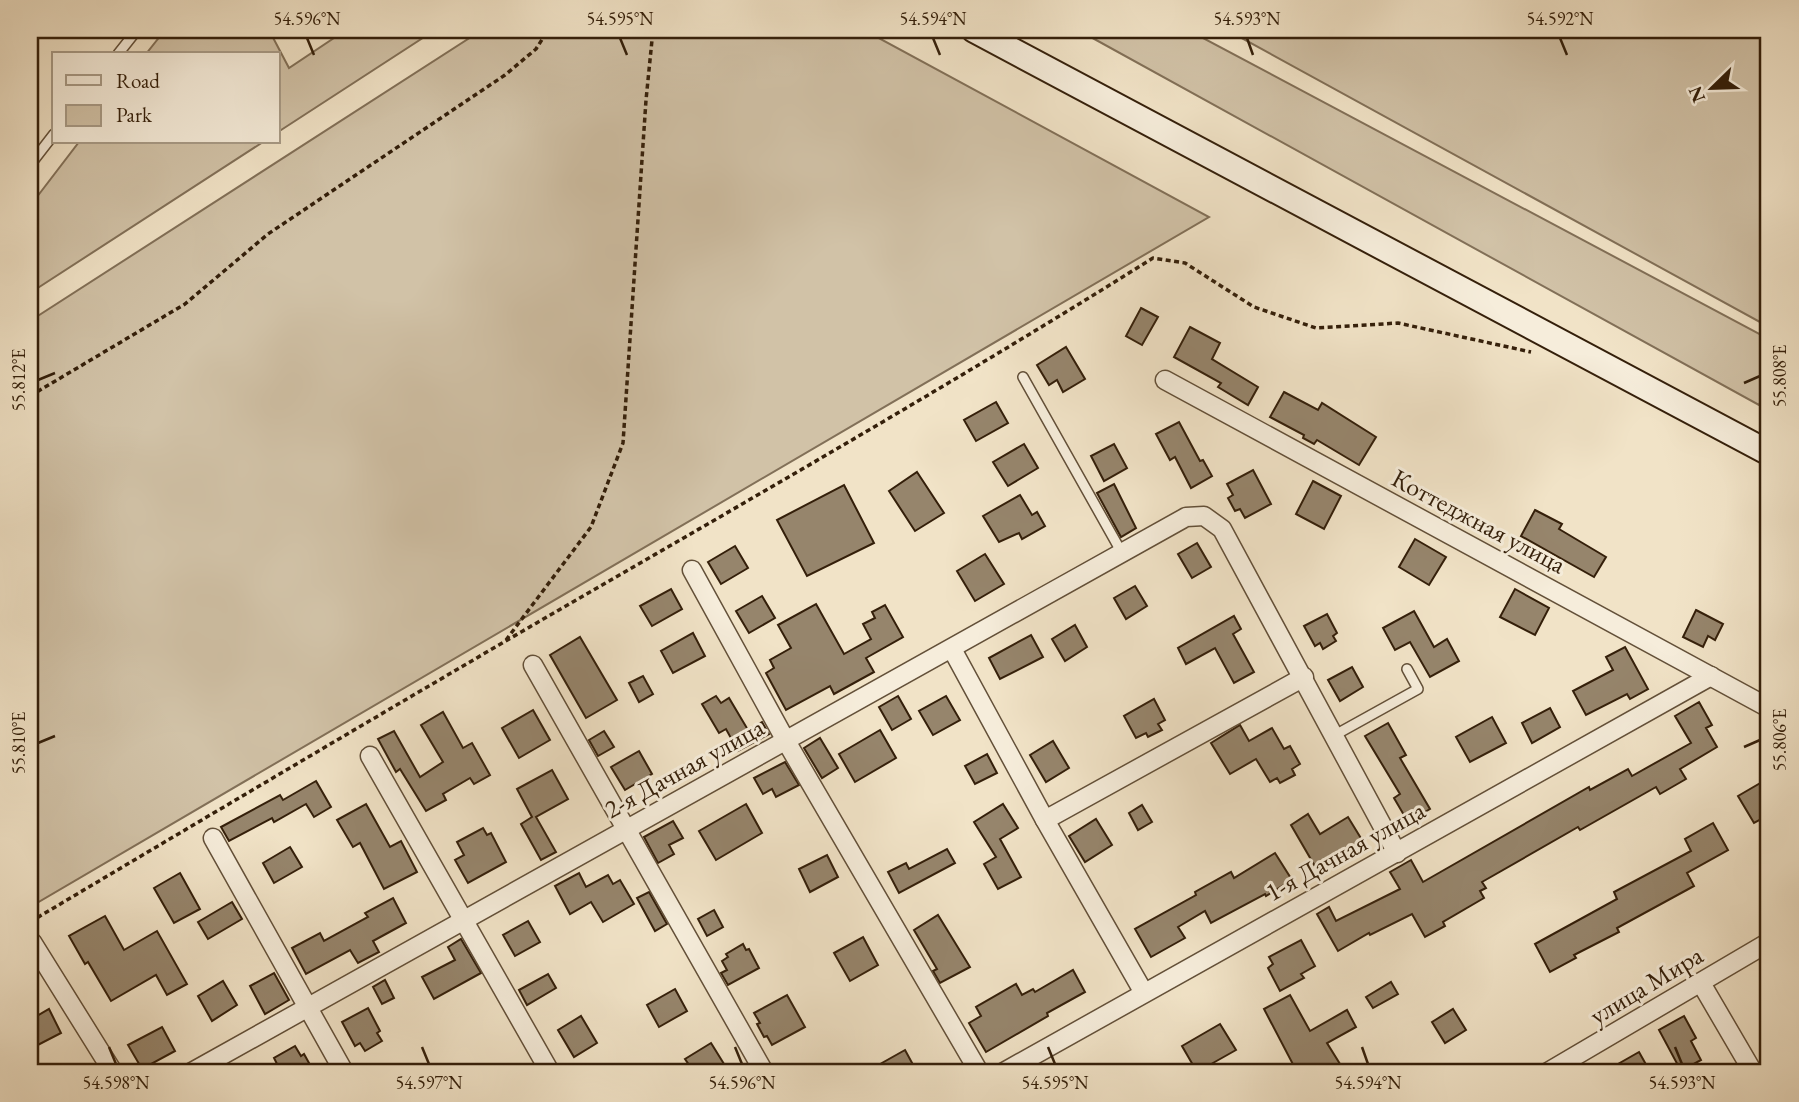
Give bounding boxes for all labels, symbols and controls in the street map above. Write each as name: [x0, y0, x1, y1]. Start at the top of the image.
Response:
text: 54.596°N: [274, 7, 341, 30]
text: 54.595°N: [587, 7, 654, 30]
text: 54.594°N: [900, 7, 967, 30]
text: 54.593°N: [1214, 7, 1281, 30]
text: 54.592°N: [1527, 7, 1594, 30]
legend: [52, 52, 280, 144]
north arrow: [1676, 52, 1746, 122]
text: Road: [116, 67, 160, 94]
text: N: [1682, 82, 1711, 106]
text: Park: [116, 101, 153, 128]
text: 55.808°E: [1768, 345, 1791, 407]
text: 55.812°E: [7, 349, 30, 411]
street label: Коттеджная улица: [1386, 461, 1573, 581]
text: 55.806°E: [1768, 709, 1791, 771]
street label: 2-я Дачная улица: [598, 710, 770, 826]
text: 55.810°E: [7, 712, 30, 774]
street label: 1-я Дачная улица: [1259, 793, 1431, 909]
street label: улица Мира: [1583, 938, 1709, 1032]
text: 54.598°N: [83, 1071, 150, 1094]
text: 54.597°N: [396, 1071, 463, 1094]
text: 54.596°N: [709, 1071, 776, 1094]
text: 54.595°N: [1022, 1071, 1089, 1094]
text: 54.594°N: [1335, 1071, 1402, 1094]
text: 54.593°N: [1649, 1071, 1716, 1094]

